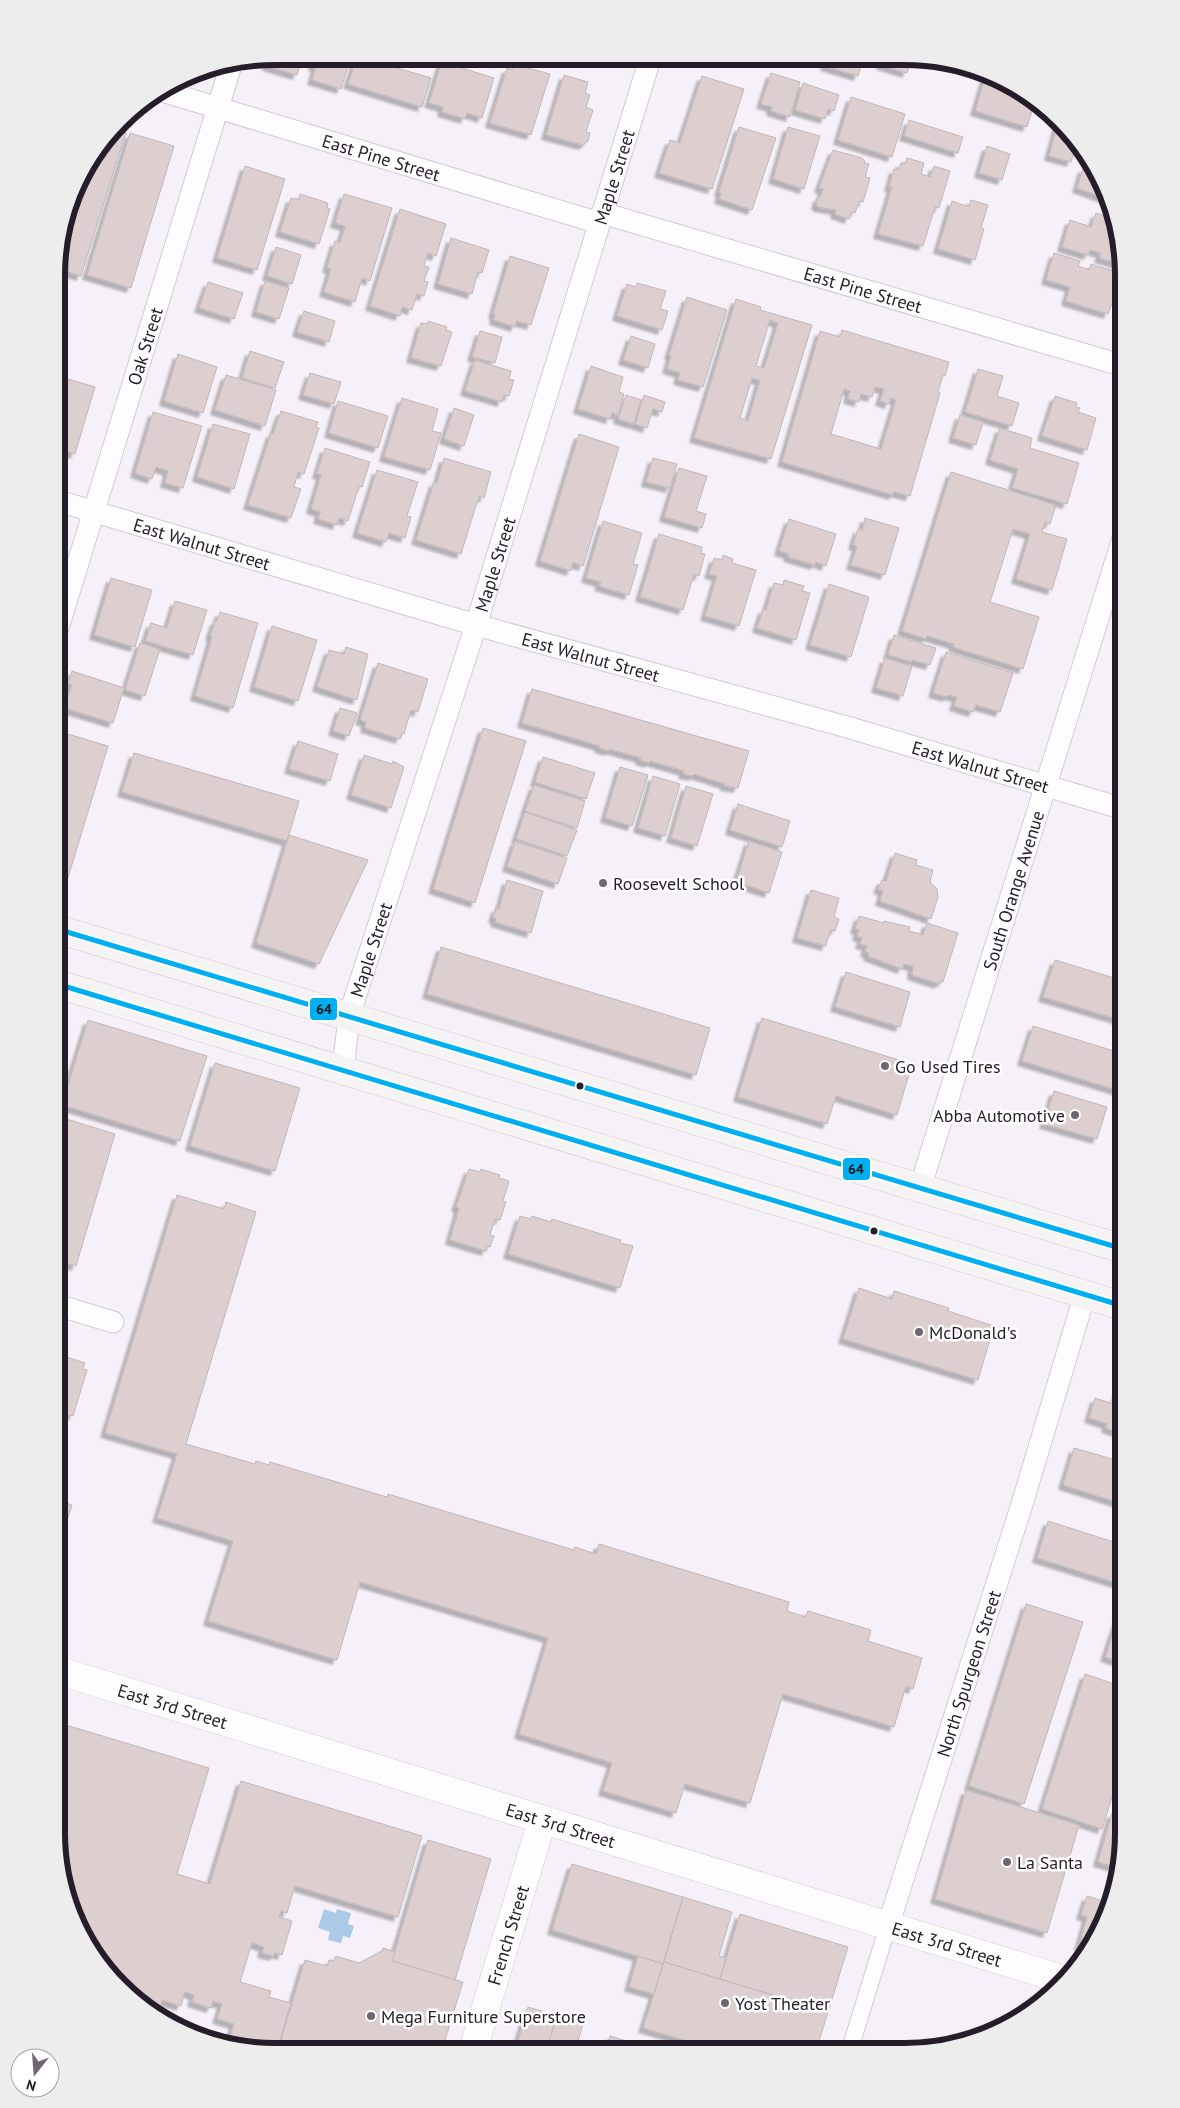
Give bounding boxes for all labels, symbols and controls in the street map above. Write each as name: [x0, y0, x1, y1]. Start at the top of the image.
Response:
street label: Maple Street: [588, 127, 639, 227]
street label: East Pine Street: [320, 129, 443, 186]
street label: East Pine Street: [801, 261, 925, 318]
street label: Oak Street: [122, 304, 167, 388]
street label: East Walnut Street: [131, 512, 273, 575]
street label: Maple Street: [469, 514, 520, 615]
street label: East Walnut Street: [519, 627, 662, 686]
street label: East Walnut Street: [909, 735, 1052, 798]
street label: South Orange Avenue: [977, 807, 1049, 973]
place label: Roosevelt School: [613, 872, 745, 895]
marker: Roosevelt School: [597, 877, 609, 889]
street label: Maple Street: [344, 899, 397, 1000]
line badge: 64: [309, 997, 338, 1021]
text: 64: [316, 1000, 332, 1018]
place label: Go Used Tires: [895, 1055, 1001, 1078]
marker: Go Used Tires: [879, 1060, 891, 1072]
unlabelled marker: [575, 1081, 585, 1091]
place label: Abba Automotive: [933, 1104, 1065, 1127]
marker: Abba Automotive: [1069, 1109, 1081, 1121]
line badge: 64: [842, 1157, 871, 1181]
text: 64: [848, 1160, 864, 1178]
unlabelled marker: [869, 1226, 879, 1236]
place label: McDonald's: [929, 1321, 1017, 1344]
marker: McDonald's: [913, 1326, 925, 1338]
street label: North Spurgeon Street: [931, 1587, 1005, 1760]
street label: East 3rd Street: [115, 1678, 230, 1733]
street label: East 3rd Street: [503, 1797, 618, 1853]
place label: La Santa: [1017, 1851, 1083, 1874]
marker: La Santa: [1001, 1856, 1013, 1868]
street label: French Street: [482, 1882, 534, 1988]
street label: East 3rd Street: [889, 1916, 1005, 1971]
place label: Yost Theater: [735, 1992, 830, 2015]
marker: Yost Theater: [719, 1997, 731, 2009]
place label: Mega Furniture Superstore: [381, 2005, 586, 2028]
marker: Mega Furniture Superstore: [365, 2010, 377, 2022]
north arrow: [10, 2048, 60, 2098]
text: N: [24, 2075, 38, 2095]

